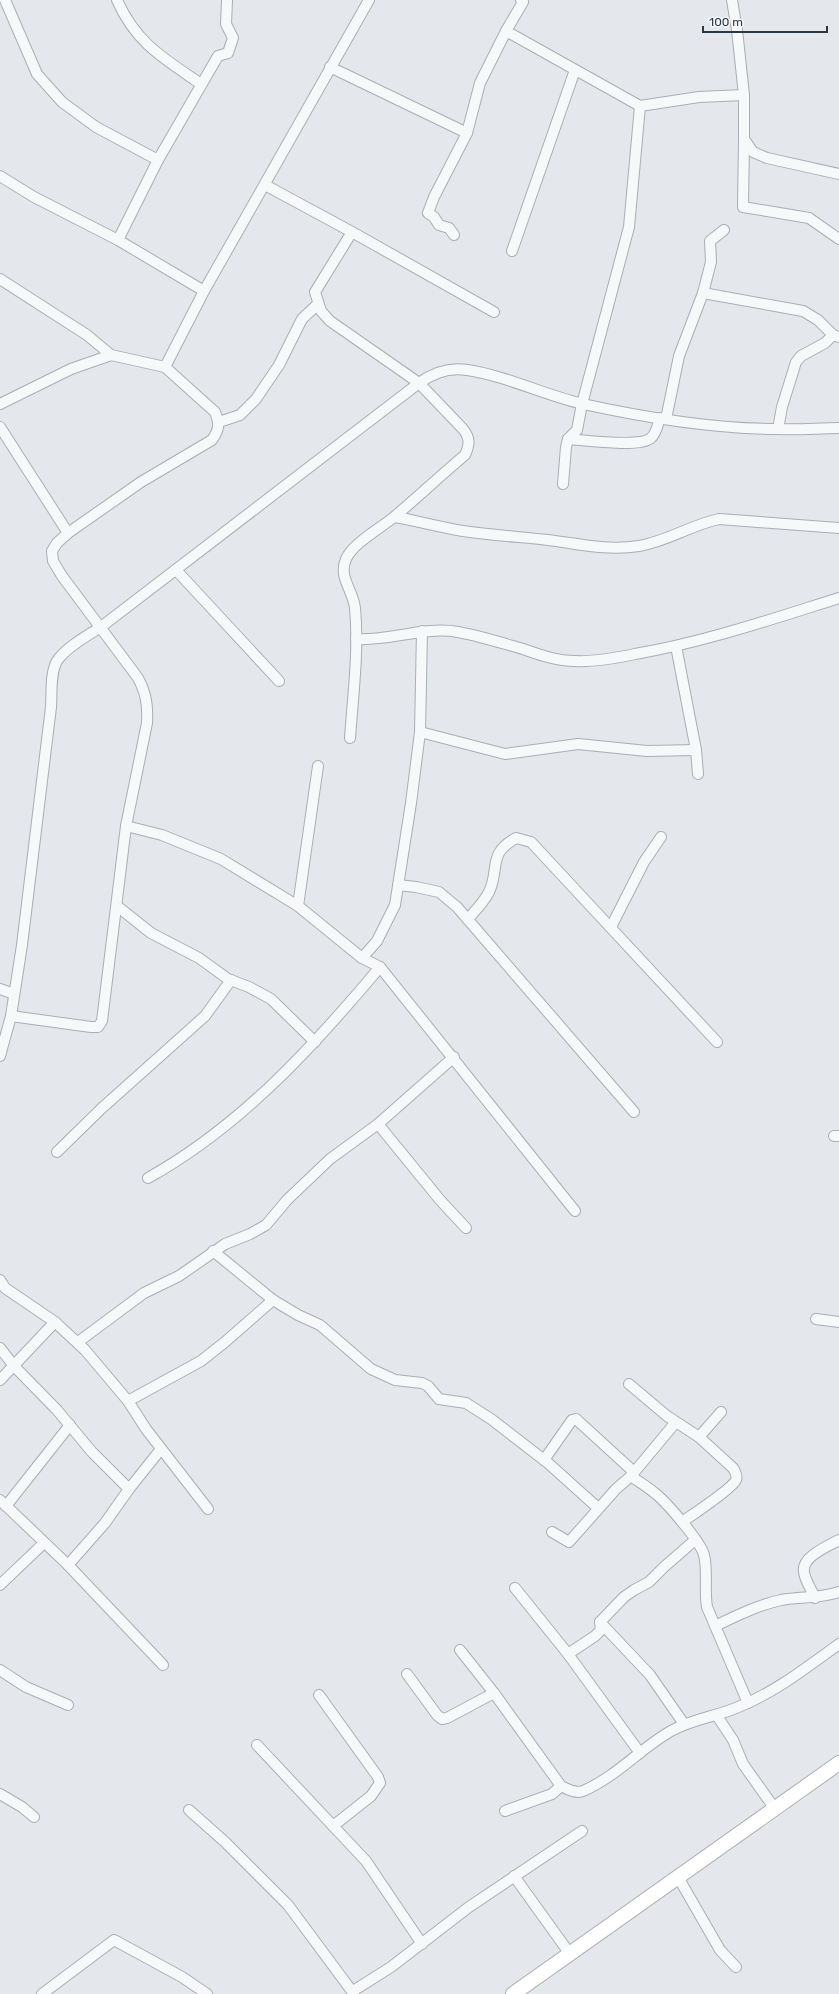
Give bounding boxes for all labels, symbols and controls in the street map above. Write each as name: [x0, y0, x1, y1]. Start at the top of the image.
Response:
scale bar: [703, 8, 827, 34]
text: 100 m: [709, 15, 743, 29]

